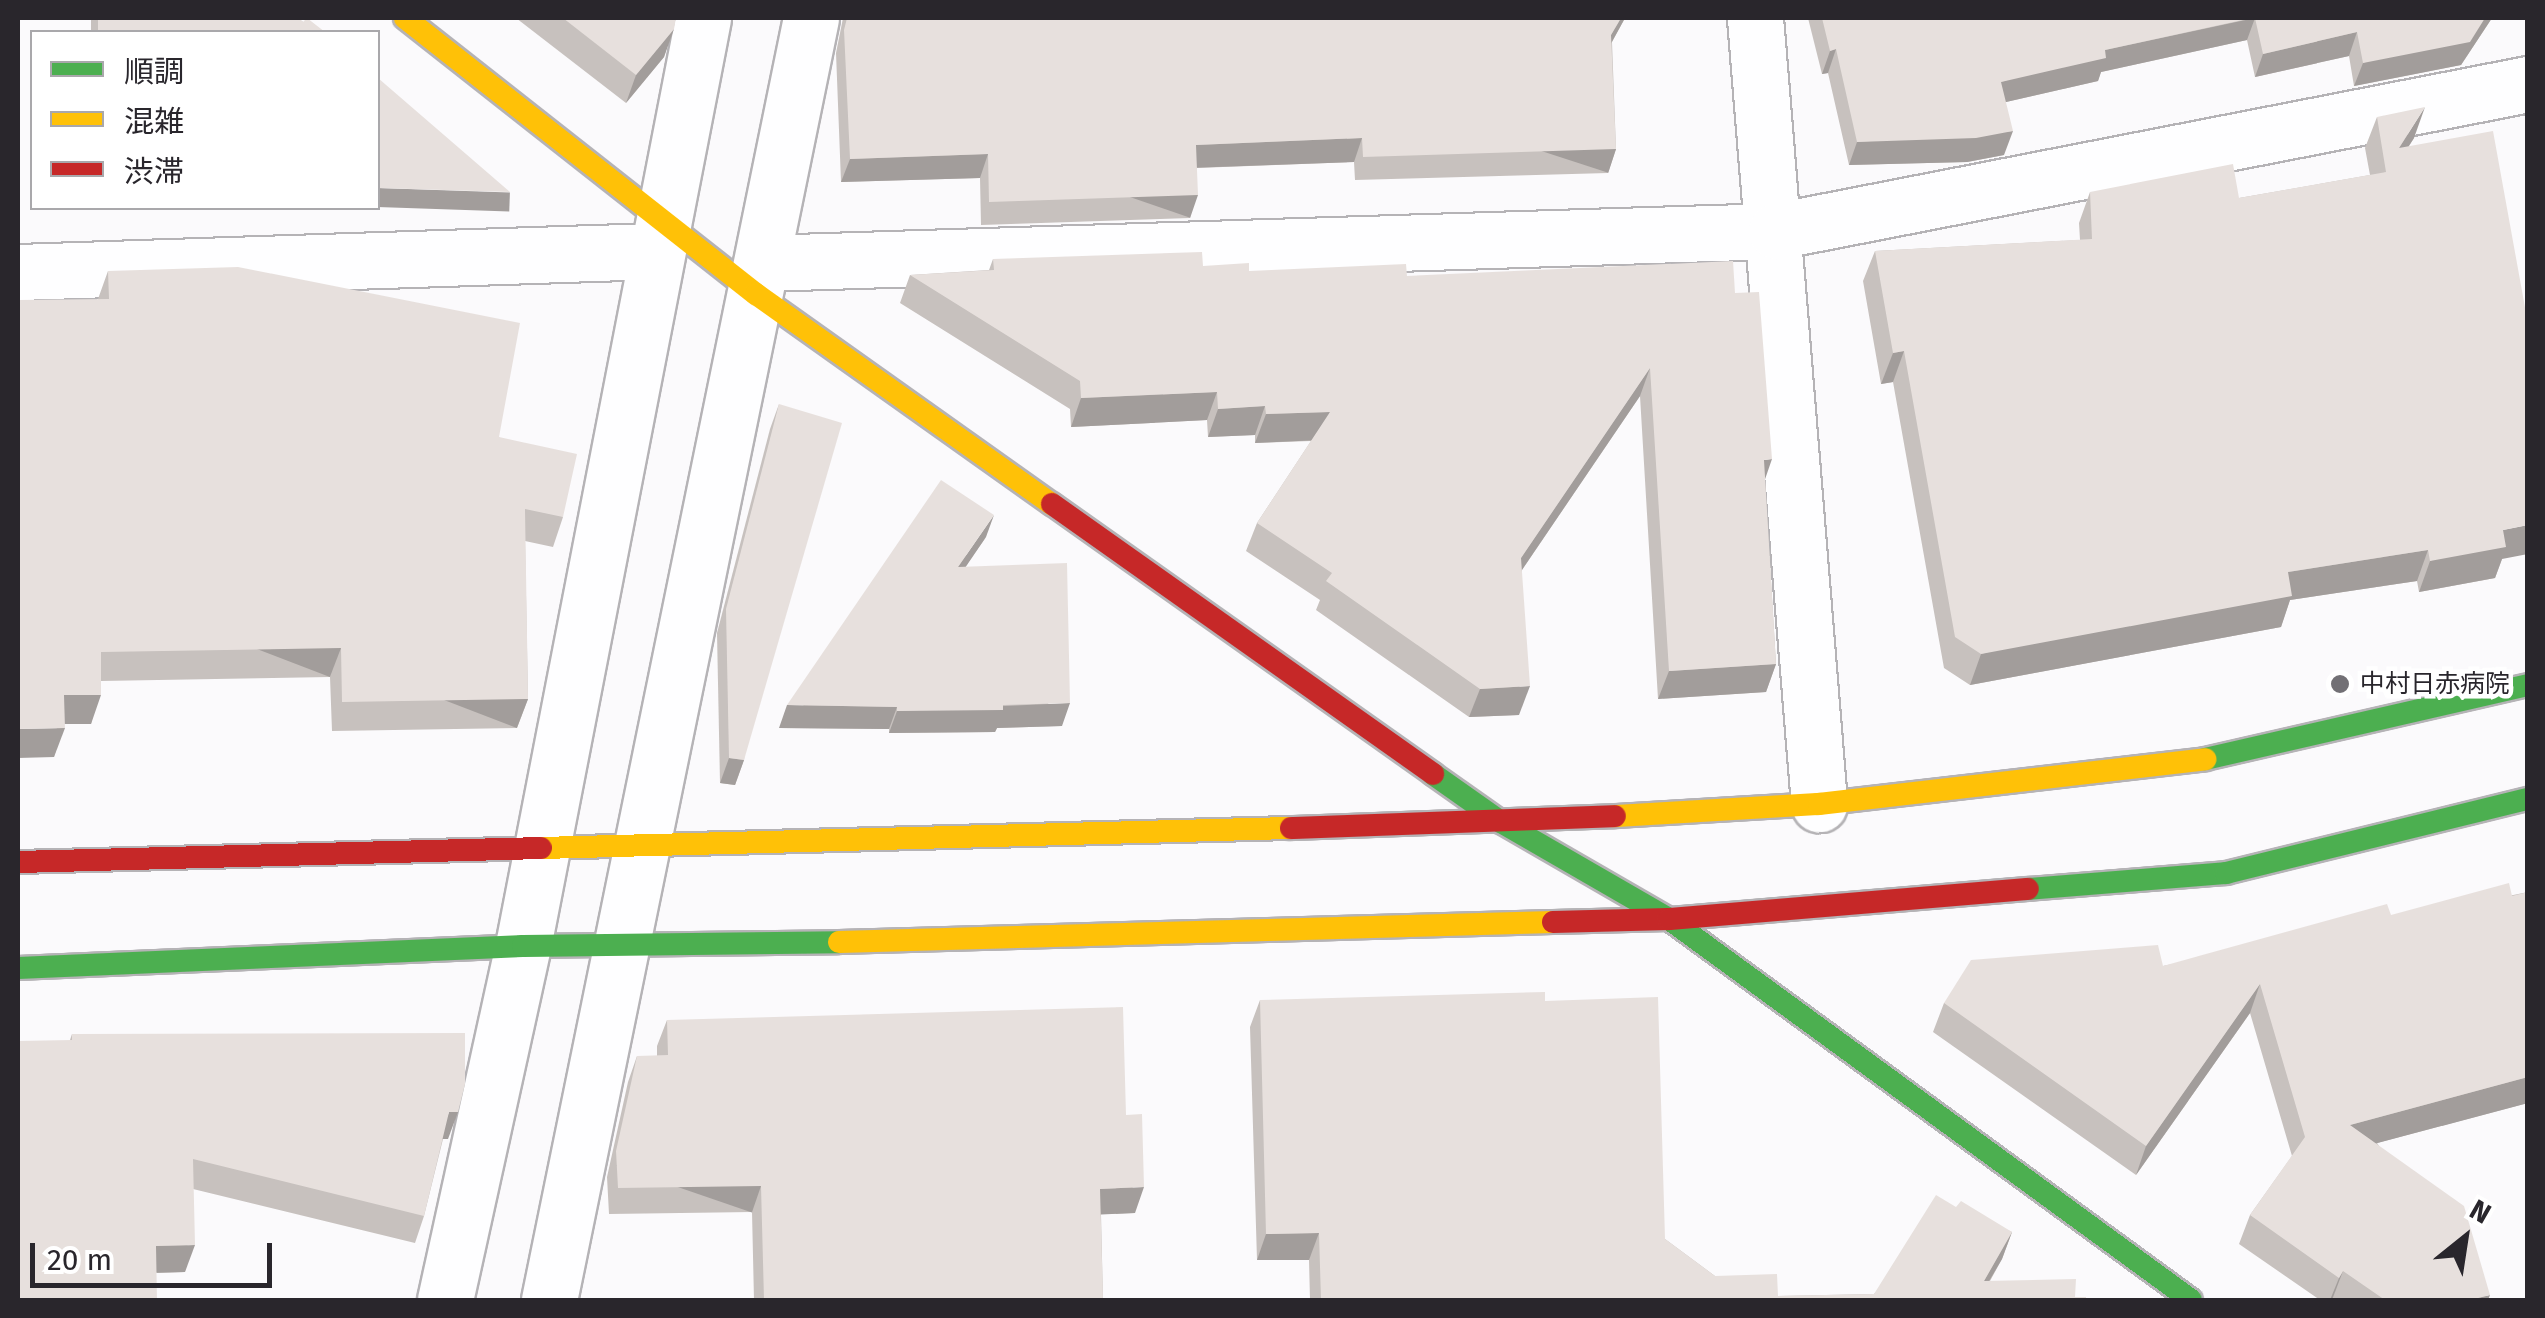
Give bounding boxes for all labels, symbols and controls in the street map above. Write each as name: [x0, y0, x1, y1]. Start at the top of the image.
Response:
legend: [30, 30, 380, 210]
text: 順調: [124, 54, 184, 90]
text: 混雑: [124, 104, 184, 140]
text: 渋滞: [124, 154, 184, 190]
place label: 中村日赤病院: [2360, 669, 2510, 699]
marker: 中村日赤病院: [2329, 673, 2351, 695]
north arrow: [2415, 1188, 2515, 1288]
text: N: [2464, 1193, 2497, 1231]
scale bar: [35, 1223, 278, 1285]
text: 20 m: [47, 1242, 112, 1278]

